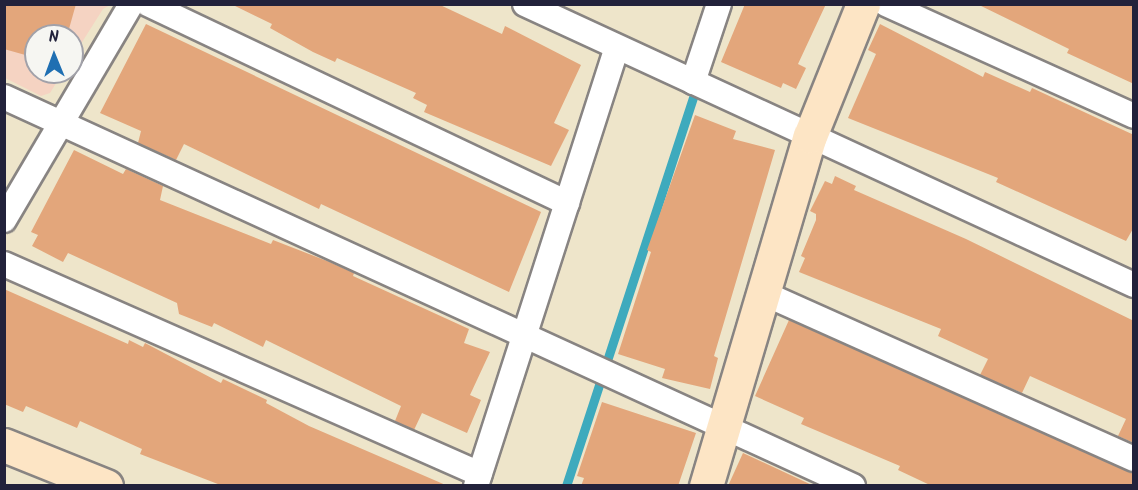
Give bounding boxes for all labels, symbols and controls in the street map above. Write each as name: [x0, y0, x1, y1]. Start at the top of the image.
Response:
north arrow: [24, 24, 84, 84]
text: N: [48, 25, 59, 50]

